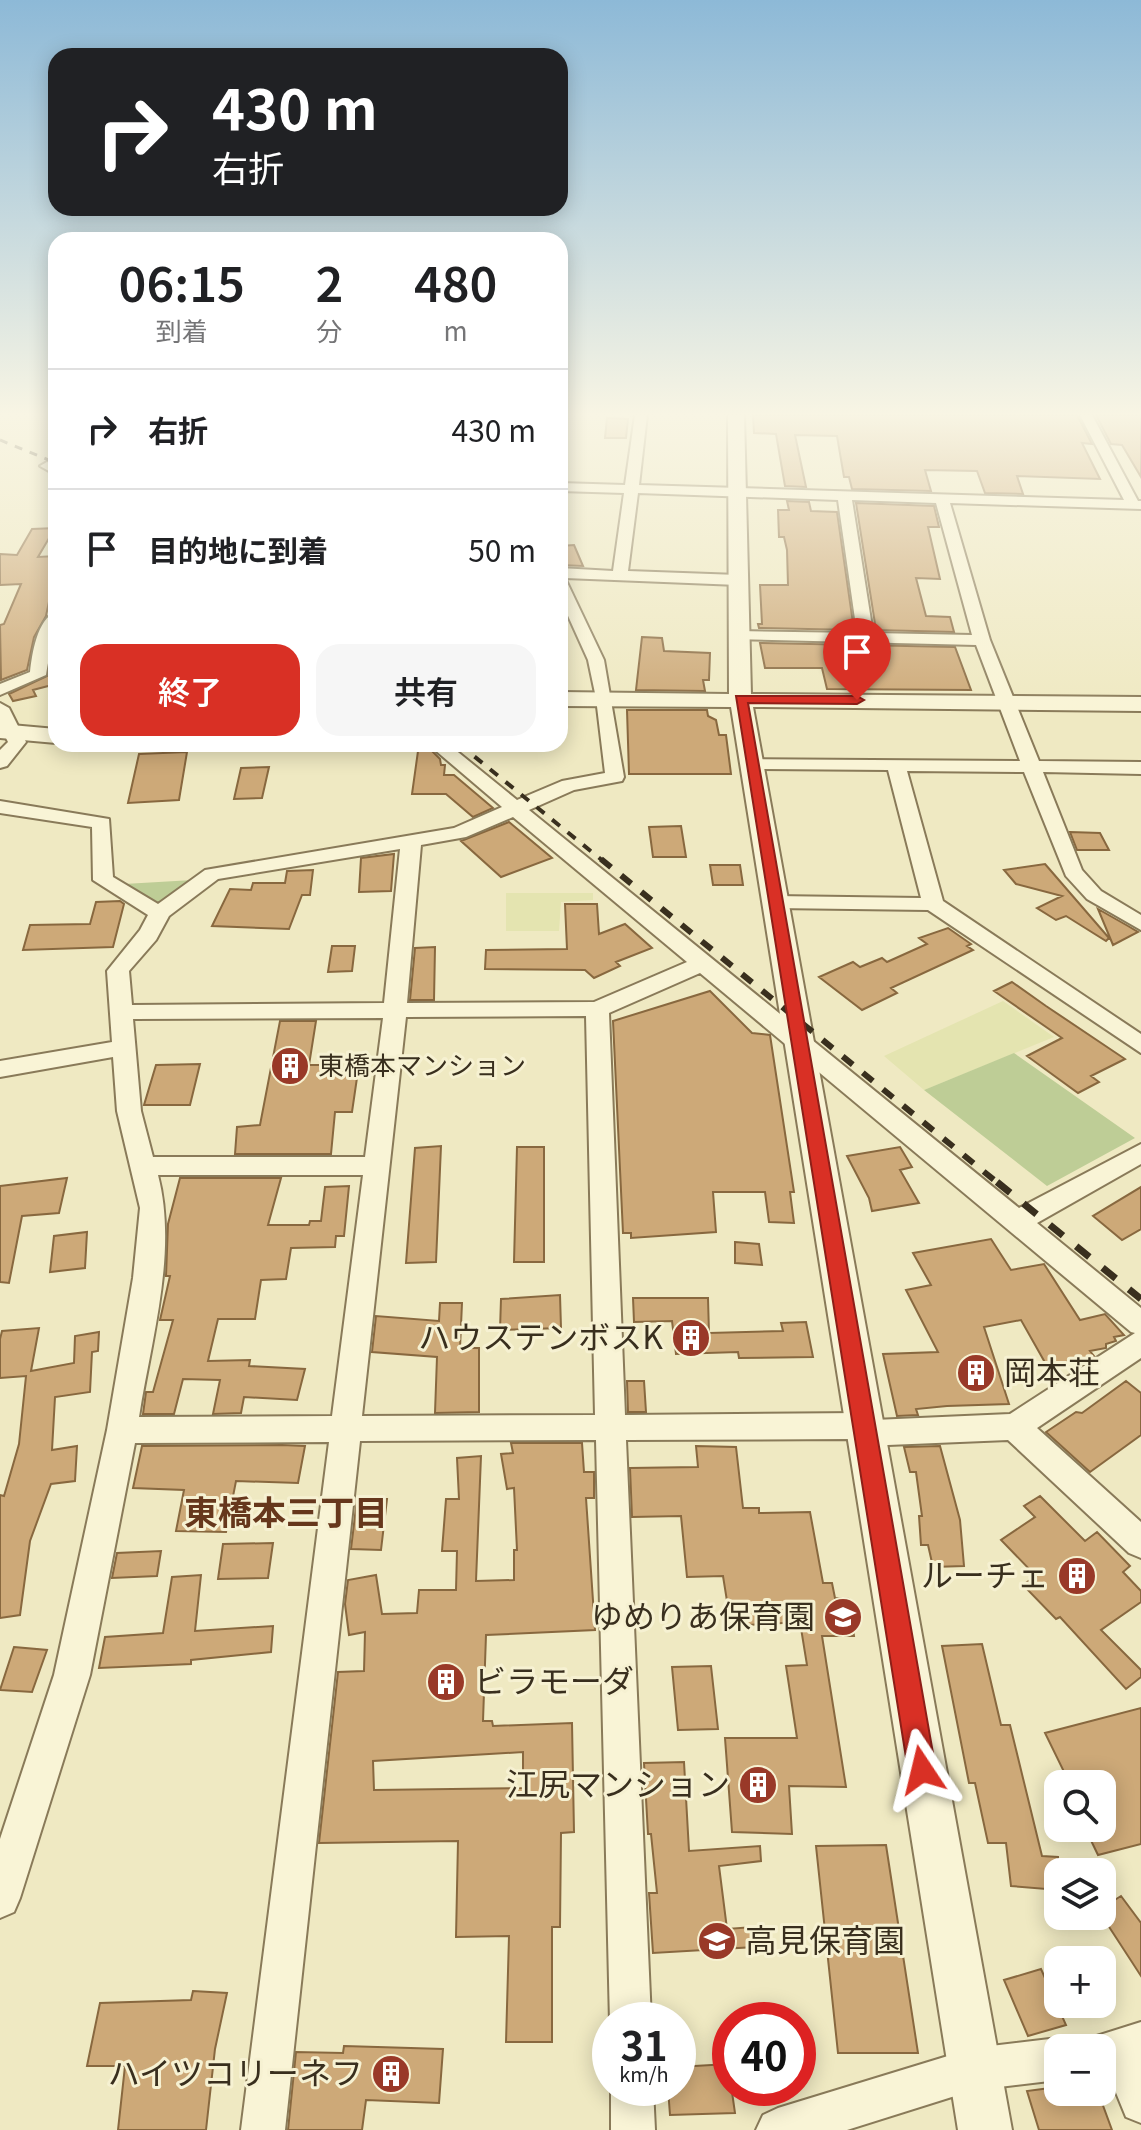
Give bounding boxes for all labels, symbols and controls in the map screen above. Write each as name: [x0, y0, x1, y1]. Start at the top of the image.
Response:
text: 430 m: [212, 65, 378, 146]
icon: right: [80, 80, 184, 184]
text: 右折: [212, 140, 284, 192]
text: 06:15: [119, 246, 245, 316]
text: 2: [315, 246, 343, 316]
text: 480: [414, 246, 497, 316]
text: 到着: [156, 311, 208, 348]
text: 分: [316, 311, 342, 348]
text: m: [444, 311, 468, 348]
icon: right: [80, 407, 124, 451]
text: 右折: [148, 407, 208, 451]
text: 430 m: [452, 407, 536, 451]
icon: arrive: [80, 527, 124, 571]
text: 目的地に到着: [148, 527, 328, 571]
text: 50 m: [468, 527, 536, 571]
pin: [823, 618, 891, 700]
icon: arrive: [835, 630, 879, 674]
button: 終了: [80, 644, 300, 736]
button: 共有: [316, 644, 536, 736]
building icon: 東橋本マンション: [269, 1045, 311, 1087]
place label: 東橋本マンション: [318, 1045, 526, 1082]
place label: ハウステンボスK: [418, 1312, 663, 1358]
building icon: ハウステンボスK: [670, 1317, 712, 1359]
place label: 岡本荘: [1004, 1347, 1100, 1393]
building icon: 岡本荘: [955, 1352, 997, 1394]
district label: 東橋本三丁目: [184, 1486, 388, 1535]
place label: ルーチェ: [921, 1550, 1049, 1596]
building icon: ルーチェ: [1056, 1555, 1098, 1597]
place label: ゆめりあ保育園: [591, 1591, 815, 1637]
school or university icon: ゆめりあ保育園: [822, 1596, 864, 1638]
place label: ビラモーダ: [474, 1656, 634, 1702]
building icon: ビラモーダ: [425, 1661, 467, 1703]
position arrow: [880, 1728, 964, 1812]
place label: 江尻マンション: [506, 1759, 730, 1805]
building icon: 江尻マンション: [737, 1764, 779, 1806]
map controls: [1044, 1770, 1116, 2106]
button: search: [1044, 1770, 1116, 1842]
button: layers: [1044, 1858, 1116, 1930]
place label: 高見保育園: [745, 1915, 905, 1961]
school or university icon: 高見保育園: [696, 1920, 738, 1962]
button: +: [1044, 1946, 1116, 2018]
speed limit sign: 40: [712, 2002, 816, 2106]
text: 31: [620, 2015, 668, 2073]
button: −: [1044, 2034, 1116, 2106]
place label: ハイツコリーネフ: [108, 2048, 363, 2094]
building icon: ハイツコリーネフ: [370, 2053, 412, 2095]
text: km/h: [619, 2059, 669, 2088]

